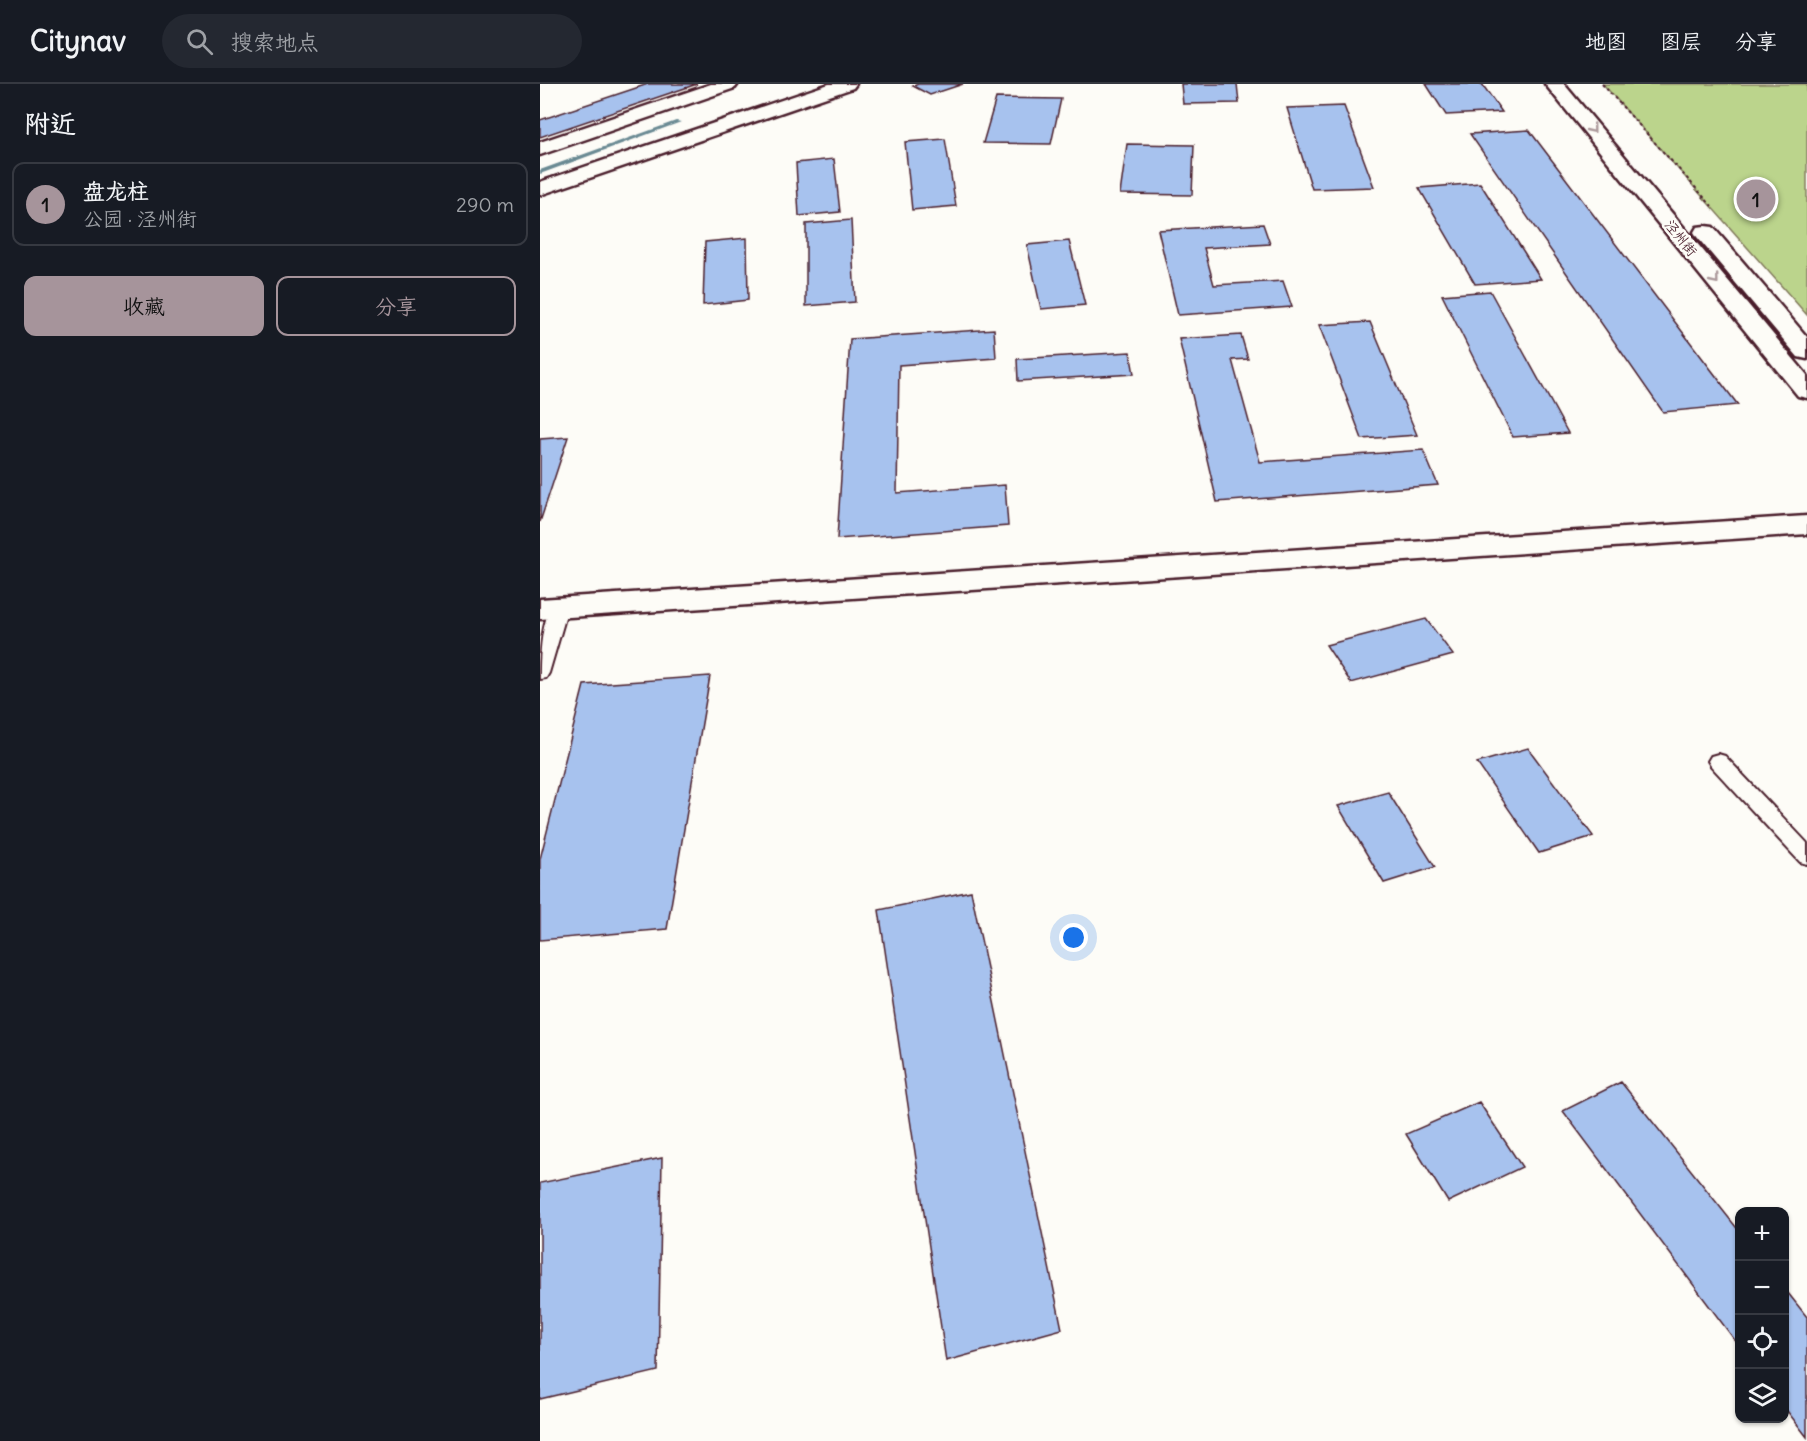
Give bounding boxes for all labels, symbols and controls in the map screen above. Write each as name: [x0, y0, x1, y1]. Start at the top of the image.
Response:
search box: [162, 14, 582, 68]
text: Citynav: [30, 23, 126, 59]
icon: search: [183, 25, 216, 58]
text: 搜索地点: [231, 28, 319, 56]
text: 地图: [1585, 28, 1627, 55]
text: 图层: [1660, 28, 1702, 55]
text: 分享: [1735, 28, 1777, 55]
text: 附近: [24, 107, 76, 140]
one-way arrow: [1584, 122, 1595, 133]
pin: 1: [1736, 176, 1776, 222]
text: 盘龙柱: [83, 177, 149, 205]
text: 1: [42, 192, 49, 217]
text: 290 m: [456, 192, 514, 217]
text: 公园 · 泾州街: [83, 206, 197, 231]
street label: 泾州街: [1661, 216, 1701, 260]
one-way arrow: [1708, 273, 1719, 284]
button: 收藏: [24, 276, 264, 336]
button: 分享: [276, 276, 516, 336]
your location: [1059, 923, 1088, 952]
map controls: [1735, 1207, 1789, 1423]
button: +: [1735, 1207, 1789, 1261]
button: −: [1735, 1261, 1789, 1315]
button: locate: [1735, 1315, 1789, 1369]
button: layers: [1735, 1369, 1789, 1423]

